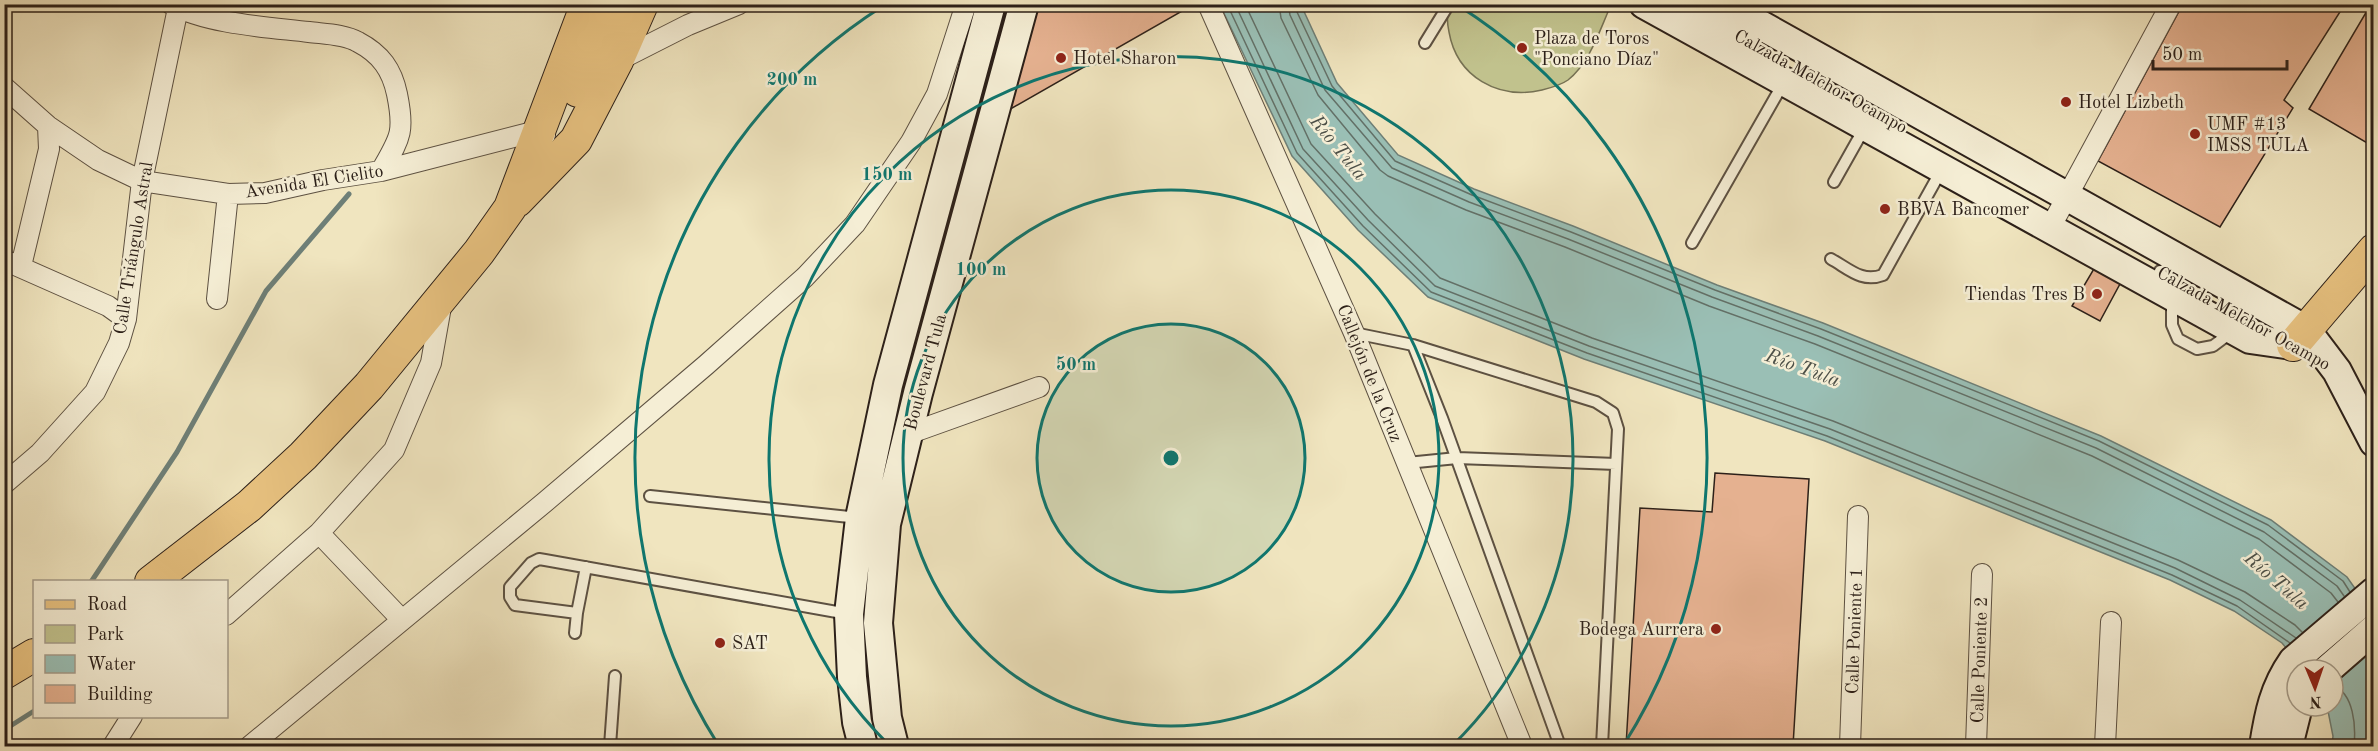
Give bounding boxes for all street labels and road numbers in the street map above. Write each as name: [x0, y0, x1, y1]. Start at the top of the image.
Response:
street label: Calzada Melchor Ocampo: [1731, 27, 1910, 137]
street label: Calle Triángulo Astral: [111, 160, 157, 336]
street label: Avenida El Cielito: [244, 162, 385, 202]
street label: Calzada Melchor Ocampo: [2154, 264, 2333, 374]
street label: Callejón de la Cruz: [1333, 302, 1405, 445]
street label: Boulevard Tula: [902, 312, 950, 433]
street label: Calle Poniente 1: [1844, 567, 1866, 695]
street label: Calle Poniente 2: [1969, 596, 1991, 724]

